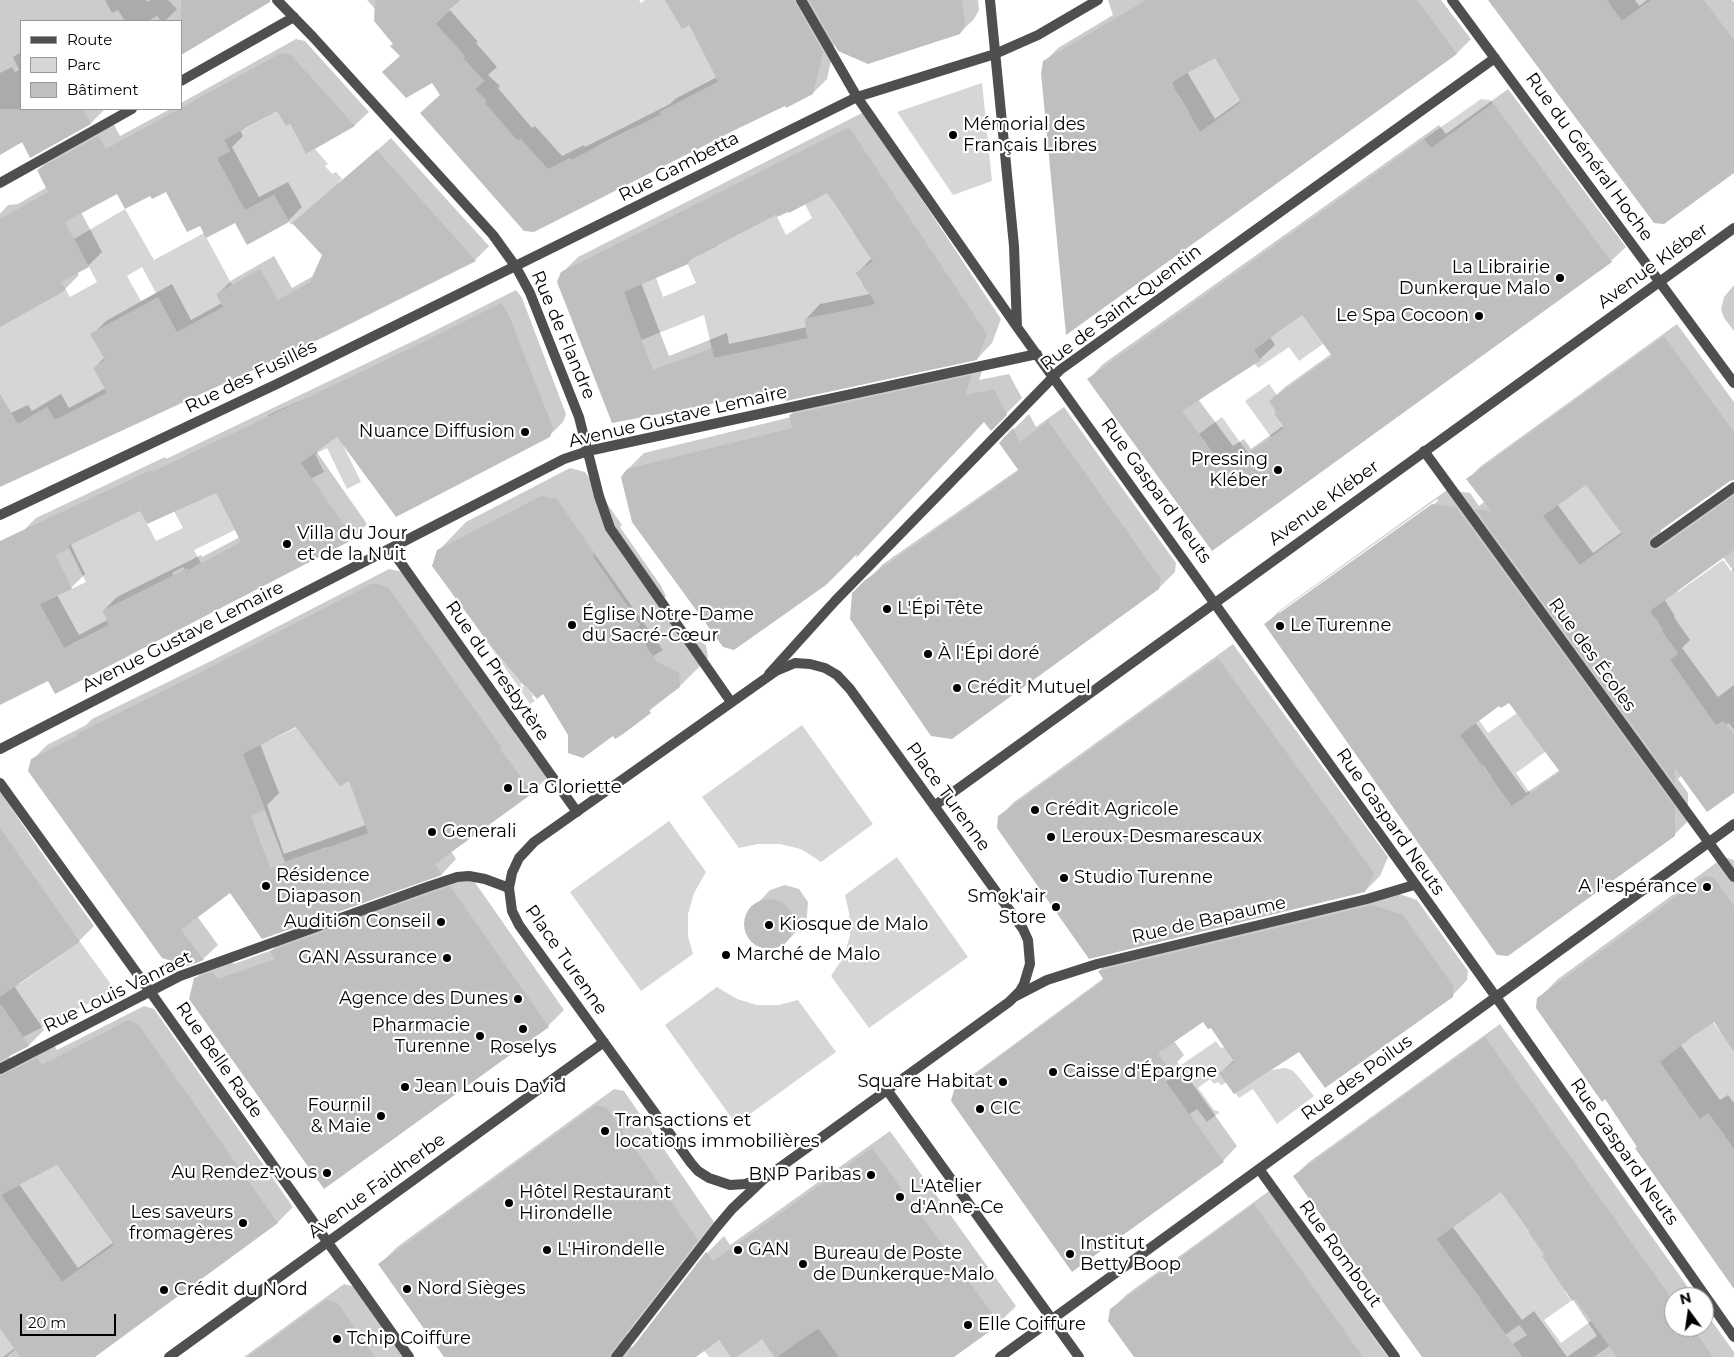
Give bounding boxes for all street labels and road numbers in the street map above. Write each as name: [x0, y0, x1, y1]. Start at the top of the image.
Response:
street label: Rue du Général Hoche: [1521, 68, 1657, 246]
street label: Rue Gambetta: [615, 127, 743, 207]
street label: Avenue Kléber: [1593, 219, 1713, 313]
street label: Rue de Saint-Quentin: [1036, 240, 1206, 376]
street label: Rue de Flandre: [526, 267, 600, 403]
street label: Rue des Fusillés: [182, 336, 320, 418]
street label: Avenue Gustave Lemaire: [567, 381, 789, 453]
street label: Rue Gaspard Neuts: [1096, 414, 1216, 568]
street label: Avenue Kléber: [1264, 456, 1384, 550]
street label: Avenue Gustave Lemaire: [78, 577, 288, 697]
street label: Rue des Écoles: [1544, 594, 1640, 716]
street label: Rue du Presbytère: [440, 597, 554, 745]
street label: Place Turenne: [901, 738, 995, 856]
street label: Rue Gaspard Neuts: [1331, 744, 1449, 900]
street label: Rue de Bapaume: [1130, 892, 1288, 948]
street label: Place Turenne: [520, 901, 612, 1019]
street label: Rue Louis Vanraet: [40, 947, 196, 1037]
street label: Rue Belle Rade: [171, 998, 267, 1122]
street label: Rue des Poilus: [1297, 1031, 1417, 1125]
street label: Rue Gaspard Neuts: [1565, 1074, 1683, 1230]
street label: Avenue Faidherbe: [304, 1129, 450, 1243]
street label: Rue Rombout: [1294, 1196, 1386, 1312]

